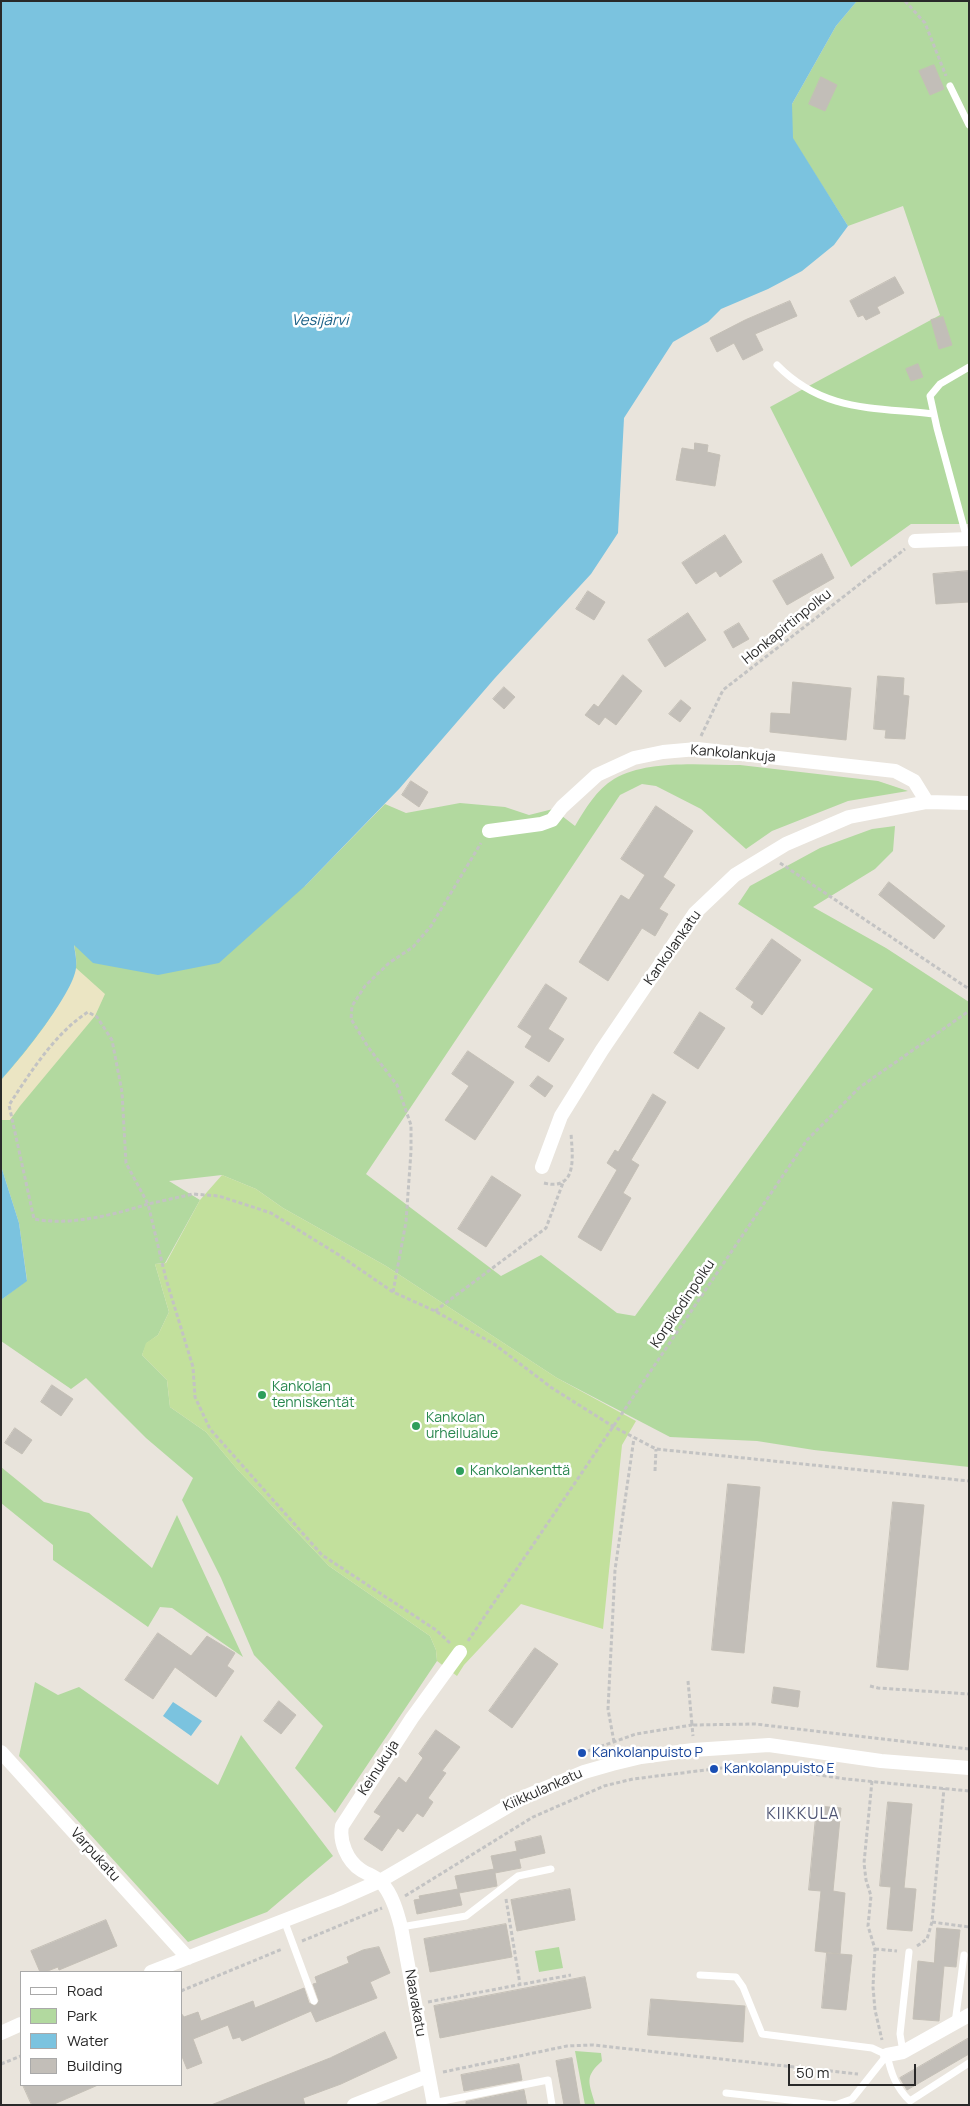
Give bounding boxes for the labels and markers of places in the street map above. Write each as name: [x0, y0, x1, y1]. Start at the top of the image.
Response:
place label: Kankolan tenniskentät: [272, 1379, 355, 1411]
marker: Kankolan tenniskentät: [256, 1389, 268, 1401]
place label: Kankolan urheilualue: [426, 1410, 498, 1442]
marker: Kankolan urheilualue: [410, 1420, 422, 1432]
place label: Kankolankenttä: [470, 1463, 570, 1479]
marker: Kankolankenttä: [454, 1465, 466, 1477]
place label: Kankolanpuisto P: [592, 1745, 703, 1761]
marker: Kankolanpuisto P: [576, 1747, 588, 1759]
place label: Kankolanpuisto E: [724, 1761, 834, 1777]
marker: Kankolanpuisto E: [708, 1763, 720, 1775]

